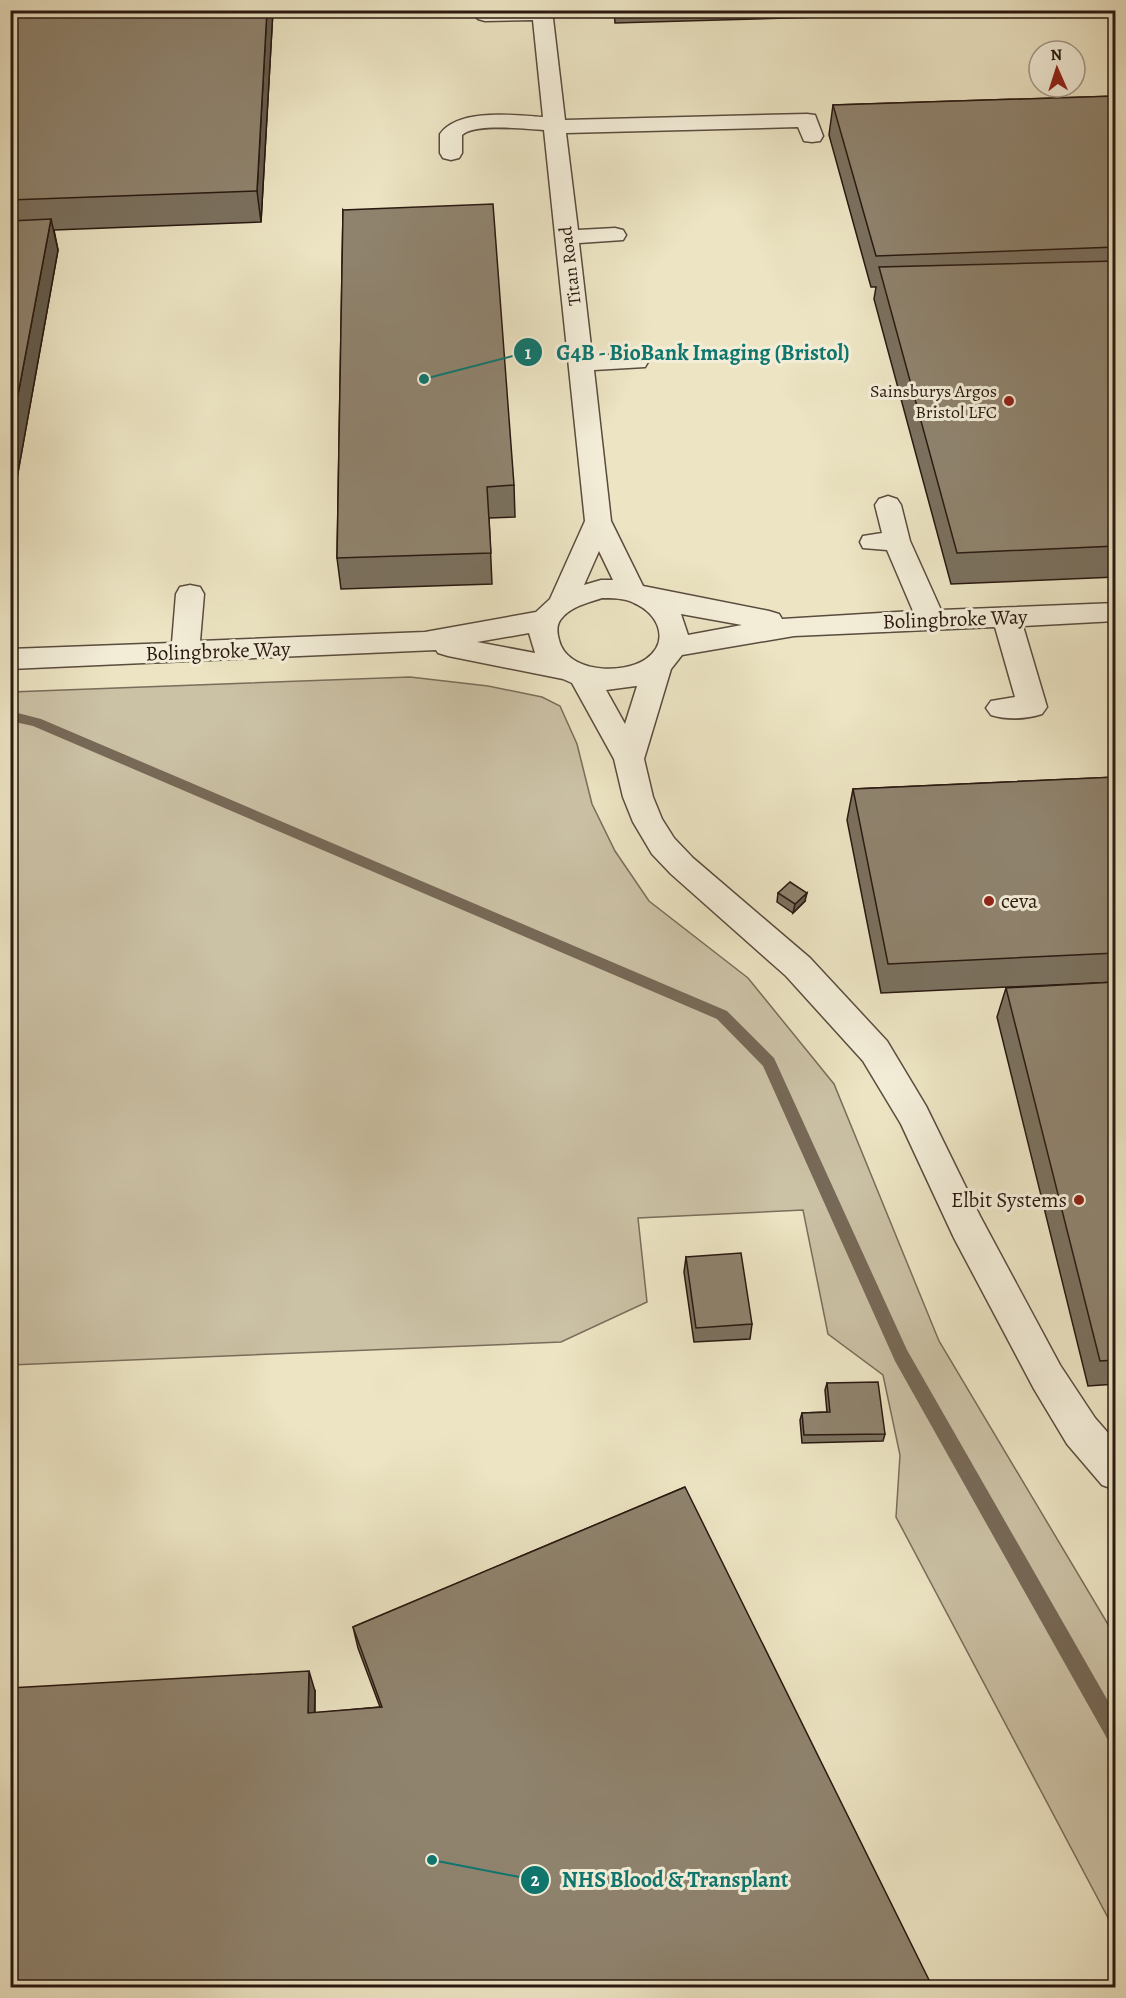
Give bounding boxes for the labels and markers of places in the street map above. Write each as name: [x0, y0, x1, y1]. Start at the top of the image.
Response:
callout: G4B - BioBank Imaging (Bristol): [513, 332, 862, 372]
place label: Sainsburys Argos Bristol LFC: [870, 379, 997, 424]
marker: Sainsburys Argos Bristol LFC: [1002, 394, 1016, 408]
place label: ceva: [1001, 887, 1038, 915]
marker: ceva: [982, 894, 996, 908]
place label: Elbit Systems: [951, 1186, 1067, 1214]
marker: Elbit Systems: [1072, 1193, 1086, 1207]
callout: NHS Blood & Transplant: [520, 1860, 800, 1900]

